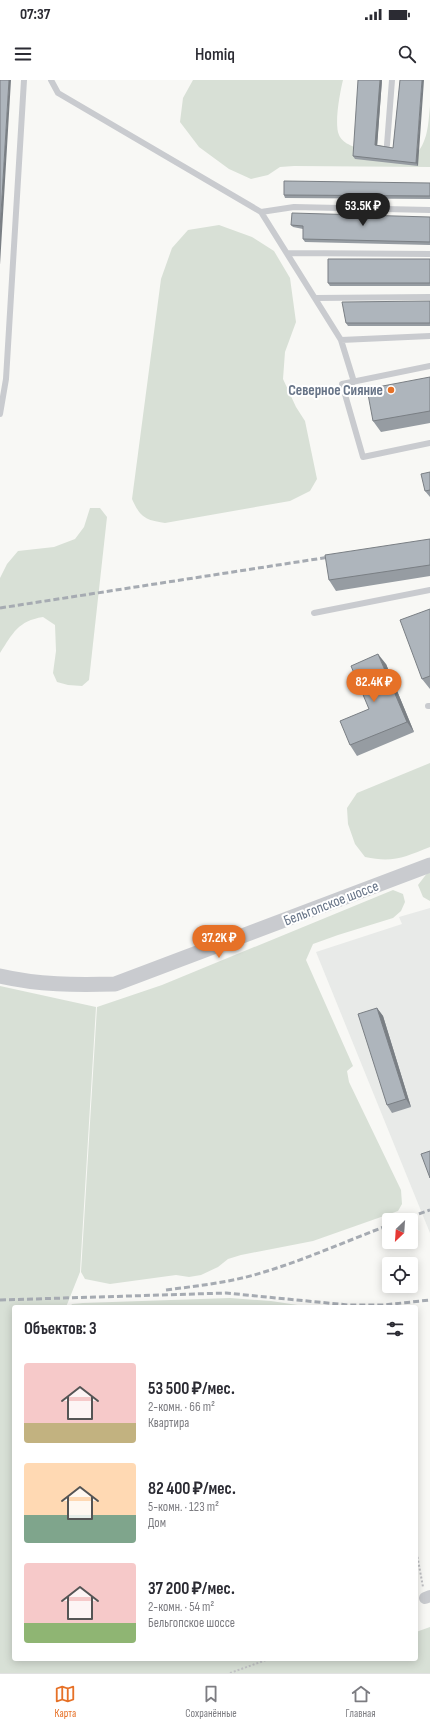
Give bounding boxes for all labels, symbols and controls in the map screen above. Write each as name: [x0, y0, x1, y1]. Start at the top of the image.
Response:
text: 07:37: [20, 5, 50, 24]
icon: menu: [12, 43, 34, 65]
icon: search: [396, 43, 418, 65]
text: Homiq: [195, 44, 235, 65]
pin: 53.5K ₽: [326, 193, 400, 227]
text: 53.5K ₽: [345, 198, 381, 214]
place label: Северное Сияние: [288, 381, 383, 400]
marker: Северное Сияние: [386, 385, 396, 395]
pin: 82.4K ₽: [337, 669, 411, 703]
text: 82.4K ₽: [355, 674, 393, 690]
street label: Бельгопское шоссе: [281, 877, 381, 930]
pin: 37.2K ₽: [182, 925, 256, 959]
text: 37.2K ₽: [201, 930, 237, 946]
north arrow: [382, 1213, 418, 1249]
map controls: [382, 1213, 418, 1293]
button: locate: [382, 1257, 418, 1293]
icon: filters: [384, 1318, 406, 1340]
text: Объектов: 3: [24, 1319, 97, 1339]
icon: home: [56, 1379, 104, 1427]
text: 53 500 ₽/мес.: [148, 1379, 235, 1399]
text: 2-комн. · 66 m²: [148, 1399, 215, 1415]
text: Квартира: [148, 1415, 189, 1431]
icon: home: [56, 1479, 104, 1527]
text: 82 400 ₽/мес.: [148, 1479, 236, 1499]
text: 5-комн. · 123 m²: [148, 1499, 219, 1515]
text: Дом: [148, 1515, 166, 1531]
icon: home: [56, 1579, 104, 1627]
text: 37 200 ₽/мес.: [148, 1579, 235, 1599]
text: 2-комн. · 54 m²: [148, 1599, 214, 1615]
text: Бельгопское шоссе: [148, 1615, 235, 1631]
tab: Карта: [54, 1683, 76, 1720]
tab: Сохранённые: [185, 1683, 237, 1720]
tab: Главная: [346, 1683, 376, 1720]

